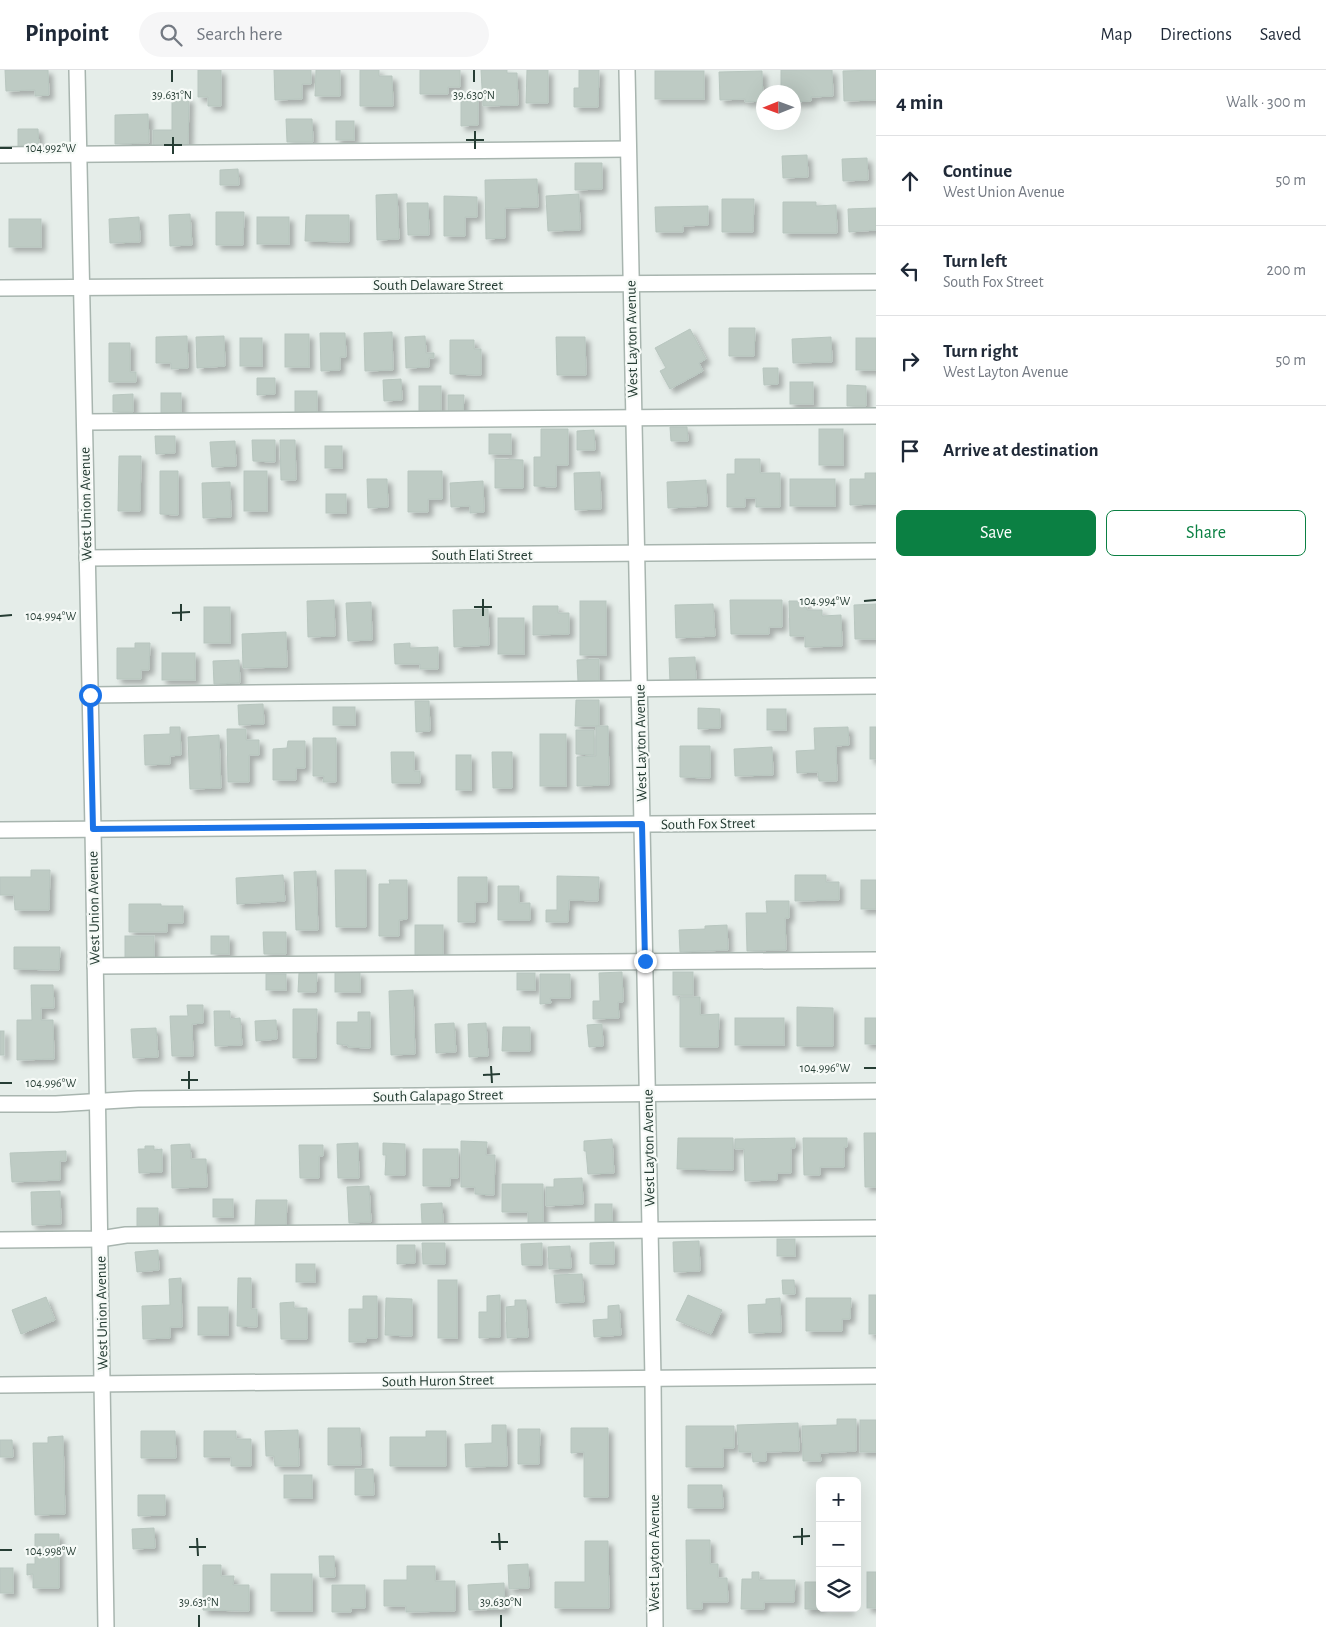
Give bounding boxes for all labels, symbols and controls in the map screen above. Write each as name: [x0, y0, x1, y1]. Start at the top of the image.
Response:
search box: [139, 12, 489, 57]
icon: search: [157, 21, 185, 49]
text: Pinpoint: [25, 22, 109, 46]
text: Search here: [197, 25, 283, 44]
text: Map: [1101, 26, 1132, 44]
text: Directions: [1160, 26, 1232, 44]
text: Saved: [1260, 26, 1301, 44]
north arrow: [756, 85, 801, 130]
text: 39.631°N: [152, 89, 192, 101]
text: 39.630°N: [453, 89, 495, 101]
text: 4 min: [896, 92, 943, 113]
text: Walk · 300 m: [1226, 94, 1306, 110]
text: 104.992°W: [26, 142, 76, 154]
text: Continue: [943, 162, 1012, 181]
icon: ahead: [896, 167, 924, 195]
text: 50 m: [1275, 172, 1306, 188]
text: West Union Avenue: [943, 184, 1065, 200]
text: Turn left: [943, 252, 1007, 271]
icon: left: [896, 257, 924, 285]
text: 200 m: [1266, 262, 1306, 278]
text: South Fox Street: [943, 274, 1044, 290]
street label: South Delaware Street: [373, 278, 503, 293]
street label: West Layton Avenue: [623, 280, 641, 398]
text: Turn right: [943, 342, 1018, 361]
icon: right: [896, 347, 924, 375]
text: 50 m: [1275, 352, 1306, 368]
text: West Layton Avenue: [943, 364, 1068, 380]
icon: arrive: [896, 437, 924, 465]
text: Arrive at destination: [943, 441, 1099, 460]
street label: West Union Avenue: [78, 447, 94, 561]
button: Save: [896, 510, 1096, 556]
button: Share: [1106, 510, 1306, 556]
street label: South Elati Street: [432, 548, 533, 563]
text: 104.994°W: [800, 595, 851, 607]
text: 104.994°W: [26, 610, 77, 622]
route start: [79, 684, 102, 707]
street label: West Layton Avenue: [632, 684, 650, 802]
street label: South Fox Street: [661, 816, 755, 832]
street label: West Union Avenue: [86, 851, 102, 965]
route end: [634, 950, 657, 973]
text: 104.996°W: [800, 1062, 850, 1074]
text: 104.996°W: [26, 1077, 76, 1089]
street label: South Galapago Street: [373, 1087, 503, 1105]
street label: West Layton Avenue: [640, 1089, 658, 1207]
street label: West Union Avenue: [94, 1256, 110, 1370]
street label: South Huron Street: [382, 1373, 494, 1389]
map controls: [816, 1477, 861, 1612]
button: +: [816, 1477, 861, 1522]
street label: West Layton Avenue: [647, 1494, 662, 1612]
button: −: [816, 1522, 861, 1567]
text: 104.998°W: [26, 1545, 76, 1557]
button: layers: [816, 1567, 861, 1612]
text: 39.631°N: [179, 1596, 219, 1608]
text: 39.630°N: [480, 1596, 522, 1608]

